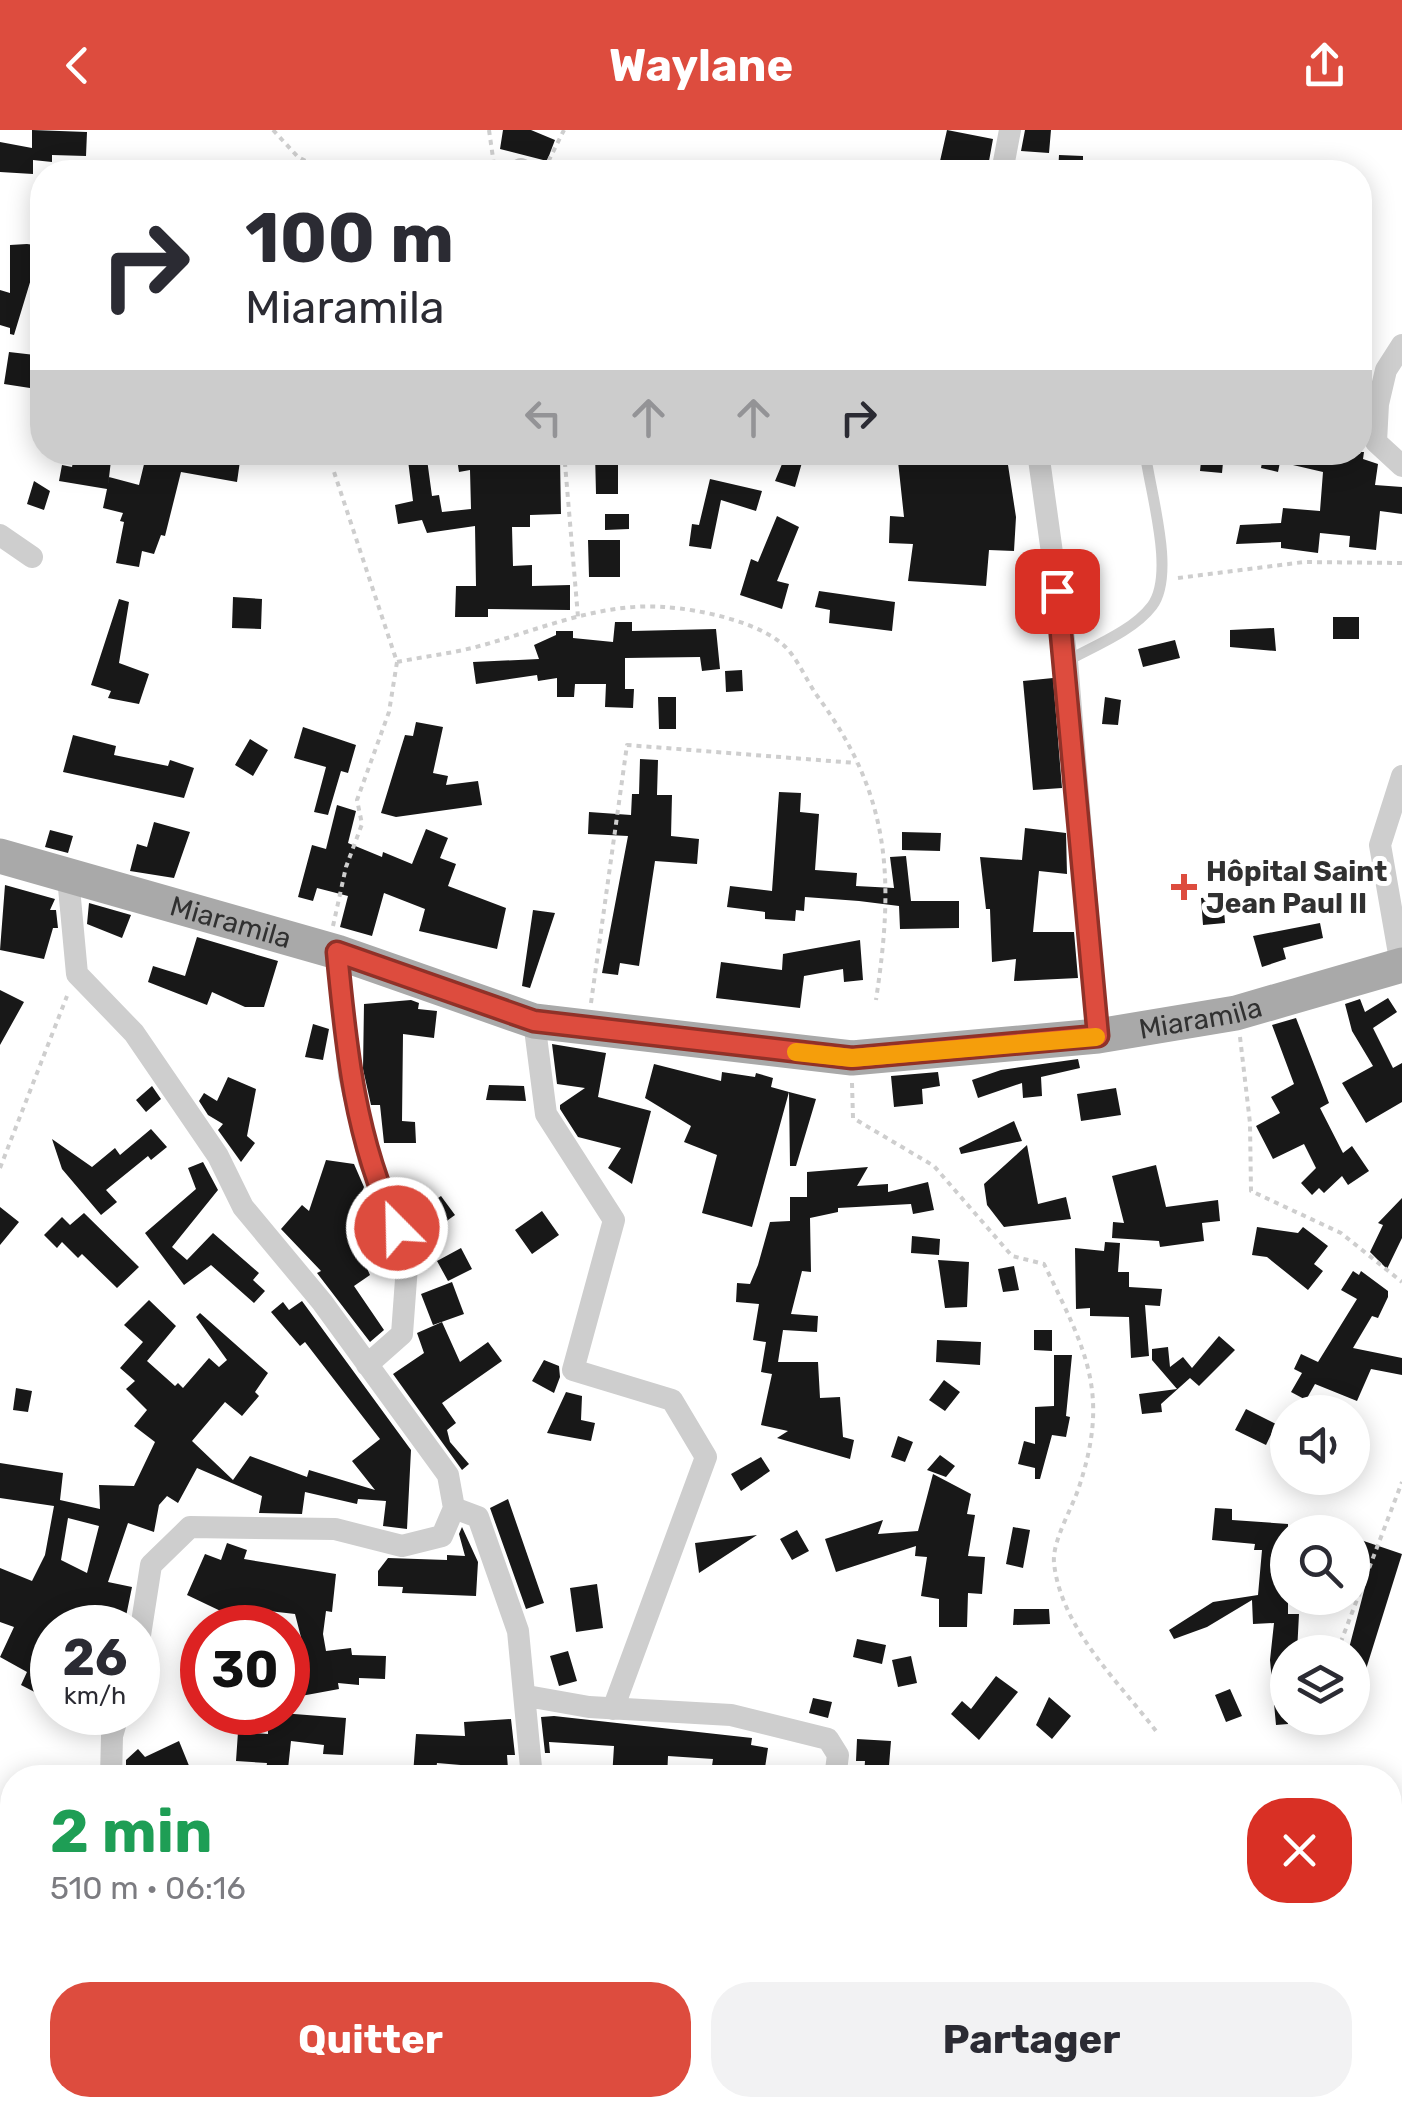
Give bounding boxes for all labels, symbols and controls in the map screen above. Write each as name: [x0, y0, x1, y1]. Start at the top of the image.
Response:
icon: back: [50, 38, 105, 93]
icon: share: [1297, 38, 1352, 93]
text: Waylane: [609, 39, 793, 92]
text: 100 m: [245, 197, 454, 280]
icon: right: [80, 200, 210, 330]
text: Miaramila: [245, 281, 445, 334]
icon: left: [516, 390, 571, 445]
icon: ahead: [621, 390, 676, 445]
icon: ahead: [726, 390, 781, 445]
icon: right: [831, 390, 886, 445]
pin: [1015, 549, 1100, 634]
icon: arrive: [1030, 564, 1085, 619]
place label: Hôpital Saint Jean Paul II: [1206, 855, 1387, 920]
marker: Hôpital Saint Jean Paul II: [1171, 874, 1197, 900]
street label: Miaramila: [167, 889, 295, 955]
street label: Miaramila: [1136, 990, 1266, 1045]
position arrow: [345, 1176, 449, 1280]
map controls: [1270, 1395, 1370, 1735]
button: sound: [1270, 1395, 1370, 1495]
button: search: [1270, 1515, 1370, 1615]
speed limit sign: 30: [180, 1605, 310, 1735]
text: 26: [62, 1628, 128, 1688]
button: layers: [1270, 1635, 1370, 1735]
text: km/h: [64, 1681, 126, 1710]
text: 2 min: [50, 1796, 212, 1867]
button: close: [1247, 1798, 1352, 1903]
text: 510 m · 06:16: [50, 1869, 246, 1907]
button: Quitter: [50, 1982, 691, 2097]
button: Partager: [711, 1982, 1352, 2097]

